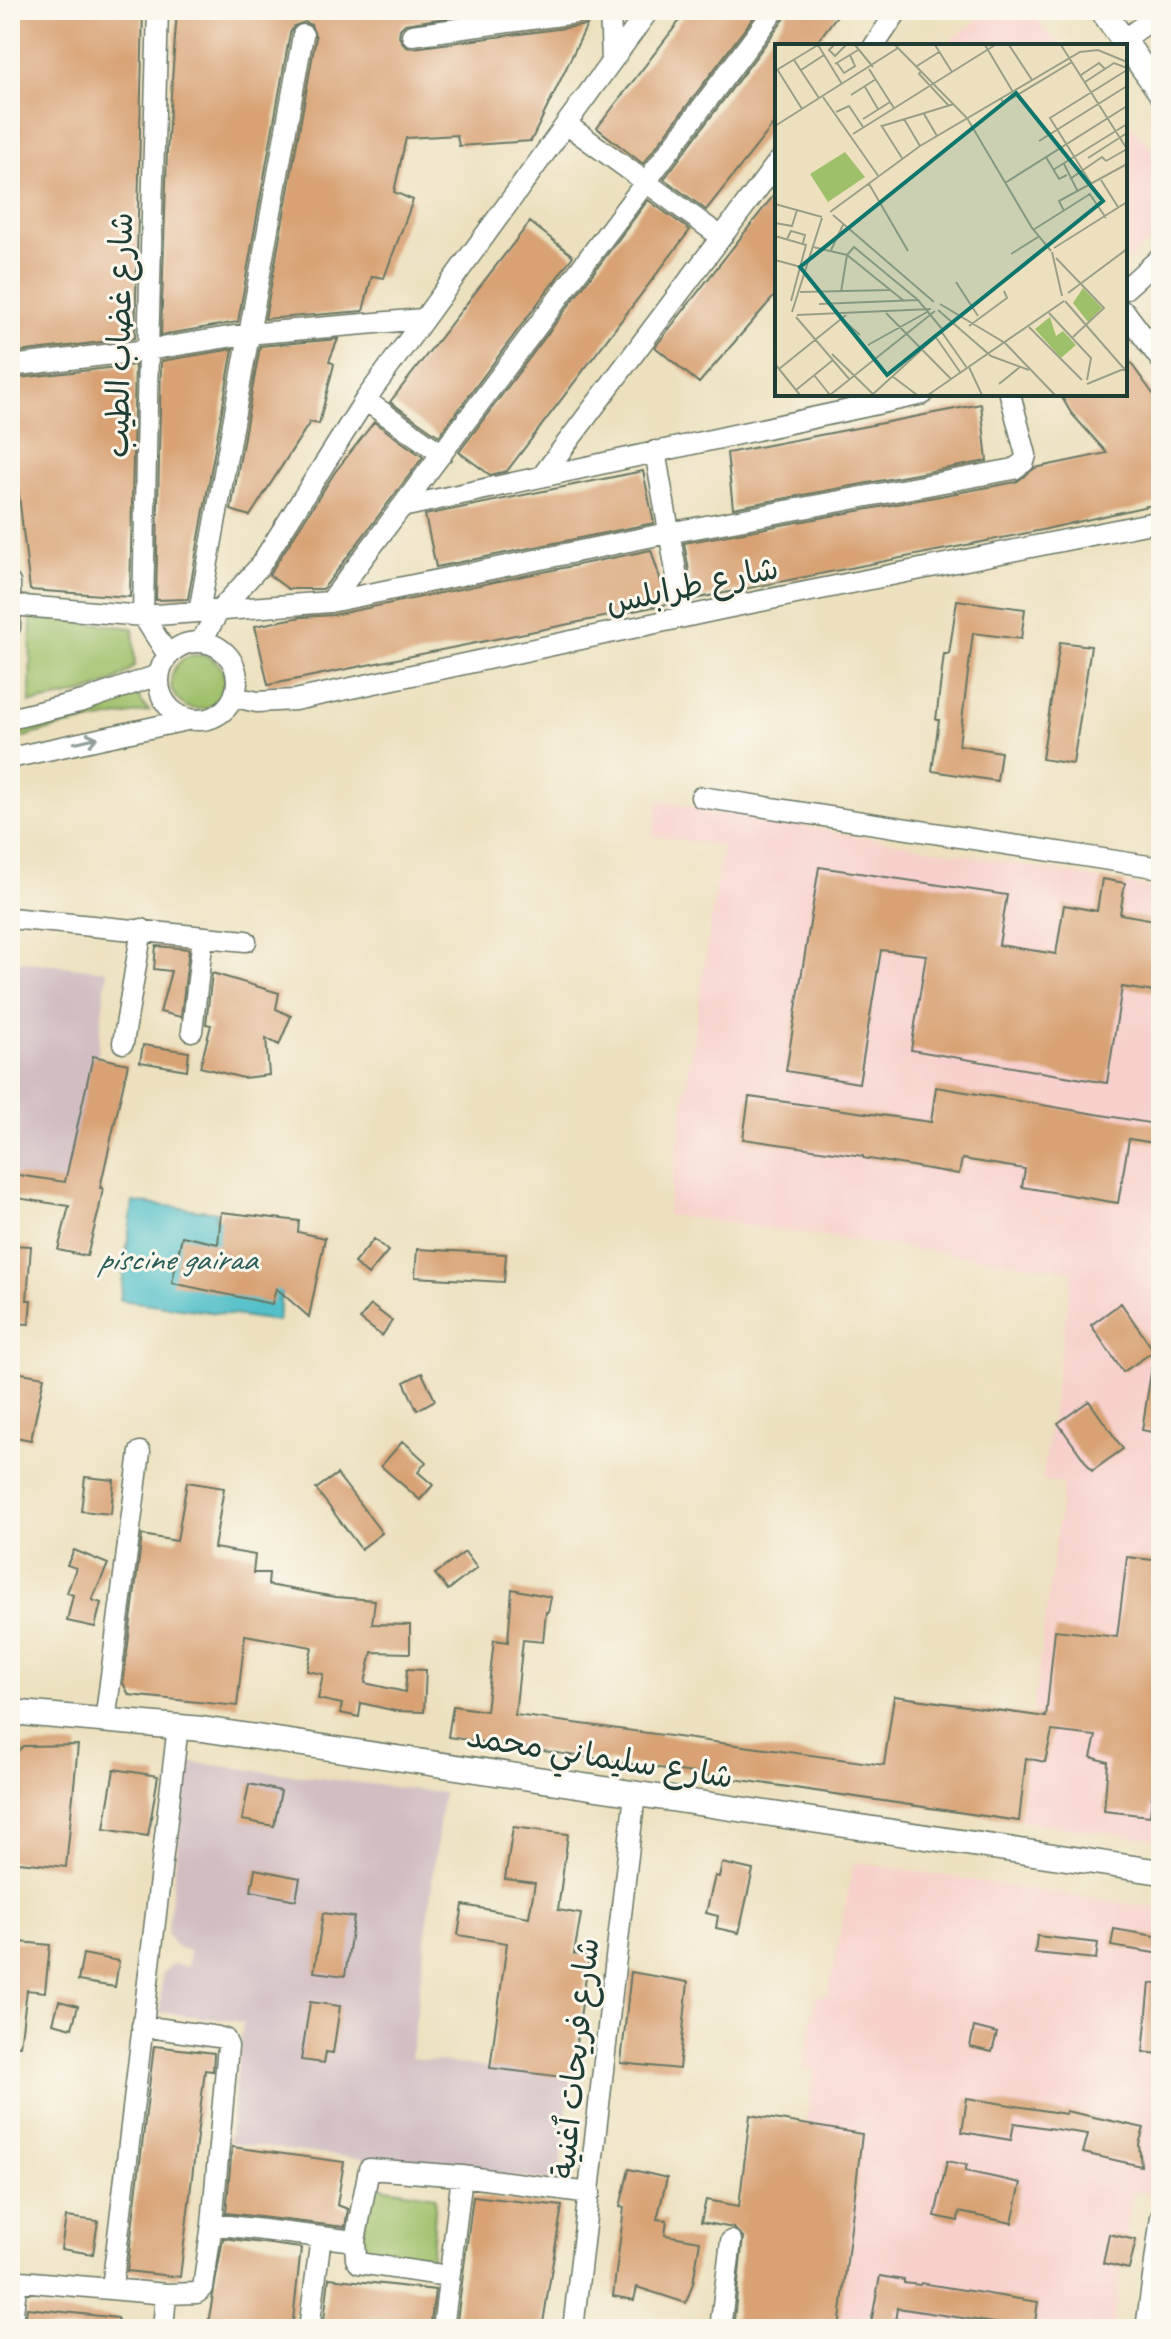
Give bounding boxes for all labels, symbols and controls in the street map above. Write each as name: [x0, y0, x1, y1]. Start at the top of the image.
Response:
inset map: [775, 44, 1127, 396]
street label: شارع غضاب الطيب: [97, 212, 144, 458]
street label: شارع طرابلس: [602, 547, 782, 626]
one-way arrow: [73, 732, 98, 747]
water label: piscine gairaa: [97, 1237, 260, 1280]
street label: شارع سليماني محمد: [463, 1715, 736, 1805]
street label: شارع فريحات ٱغنية: [542, 1936, 611, 2181]

